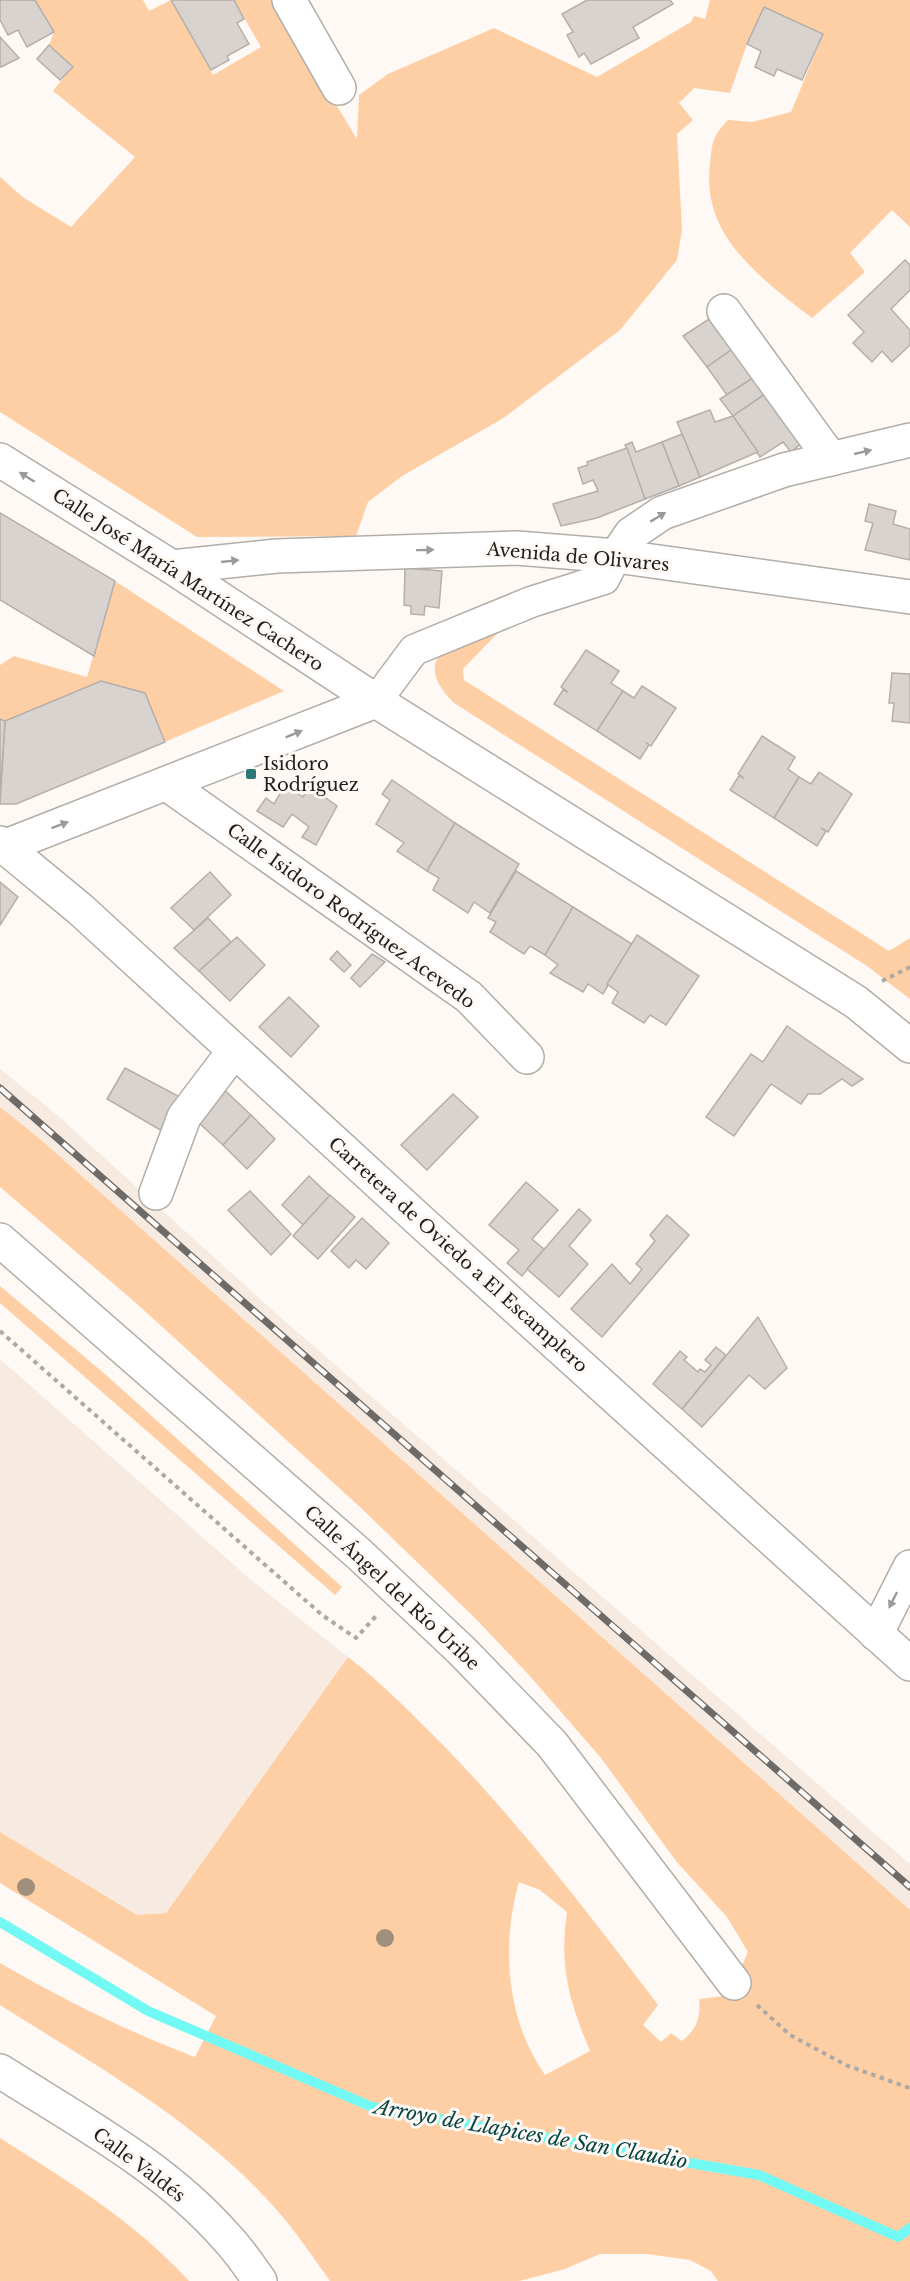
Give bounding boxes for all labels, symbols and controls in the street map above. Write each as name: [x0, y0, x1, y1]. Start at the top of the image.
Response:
one-way arrow: [854, 446, 872, 456]
one-way arrow: [19, 471, 35, 482]
street label: Calle José María Martínez Cachero: [48, 484, 328, 676]
one-way arrow: [650, 512, 667, 522]
street label: Avenida de Olivares: [485, 538, 670, 576]
one-way arrow: [415, 545, 434, 555]
one-way arrow: [221, 556, 240, 566]
one-way arrow: [285, 729, 303, 739]
place label: Isidoro Rodríguez: [263, 753, 359, 796]
marker: Isidoro Rodríguez: [244, 767, 258, 781]
street label: Calle Isidoro Rodríguez Acevedo: [223, 819, 479, 1013]
one-way arrow: [52, 820, 70, 830]
street label: Carretera de Oviedo a El Escamplero: [324, 1133, 592, 1377]
street label: Calle Ángel del Río Uribe: [300, 1500, 485, 1675]
one-way arrow: [888, 1592, 898, 1609]
water label: Arroyo de Llapices de San Claudio: [370, 2094, 689, 2173]
street label: Calle Valdés: [89, 2123, 189, 2207]

